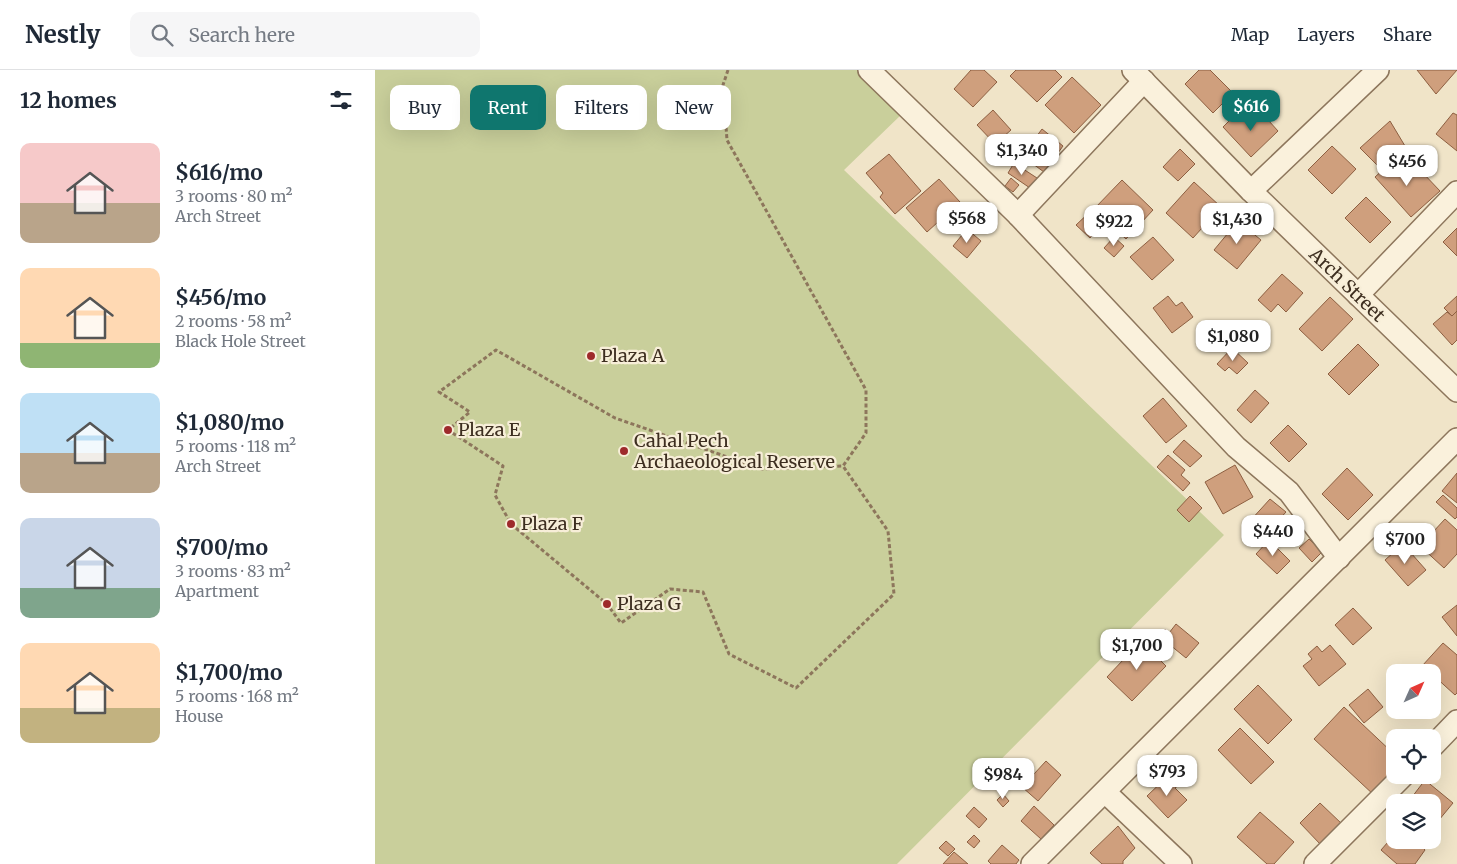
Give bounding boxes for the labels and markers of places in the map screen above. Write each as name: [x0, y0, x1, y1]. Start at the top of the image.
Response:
pin: $616: [1221, 90, 1281, 132]
pin: $1,340: [981, 134, 1063, 176]
pin: $456: [1377, 144, 1437, 187]
pin: $568: [937, 202, 997, 244]
pin: $1,430: [1196, 202, 1278, 245]
pin: $922: [1084, 204, 1144, 247]
pin: $1,080: [1192, 320, 1274, 362]
place label: Plaza A: [601, 344, 665, 367]
marker: Plaza A: [585, 350, 597, 362]
place label: Plaza E: [458, 418, 521, 441]
marker: Plaza E: [442, 424, 454, 436]
place label: Cahal Pech Archaeological Reserve: [633, 429, 835, 473]
marker: Cahal Pech Archaeological Reserve: [618, 445, 630, 457]
place label: Plaza F: [521, 512, 583, 535]
pin: $440: [1243, 514, 1303, 557]
marker: Plaza F: [505, 518, 517, 530]
pin: $700: [1375, 522, 1435, 565]
place label: Plaza G: [617, 592, 681, 615]
marker: Plaza G: [601, 598, 613, 610]
pin: $1,700: [1096, 628, 1178, 671]
pin: $793: [1137, 754, 1197, 797]
pin: $984: [973, 758, 1033, 800]

